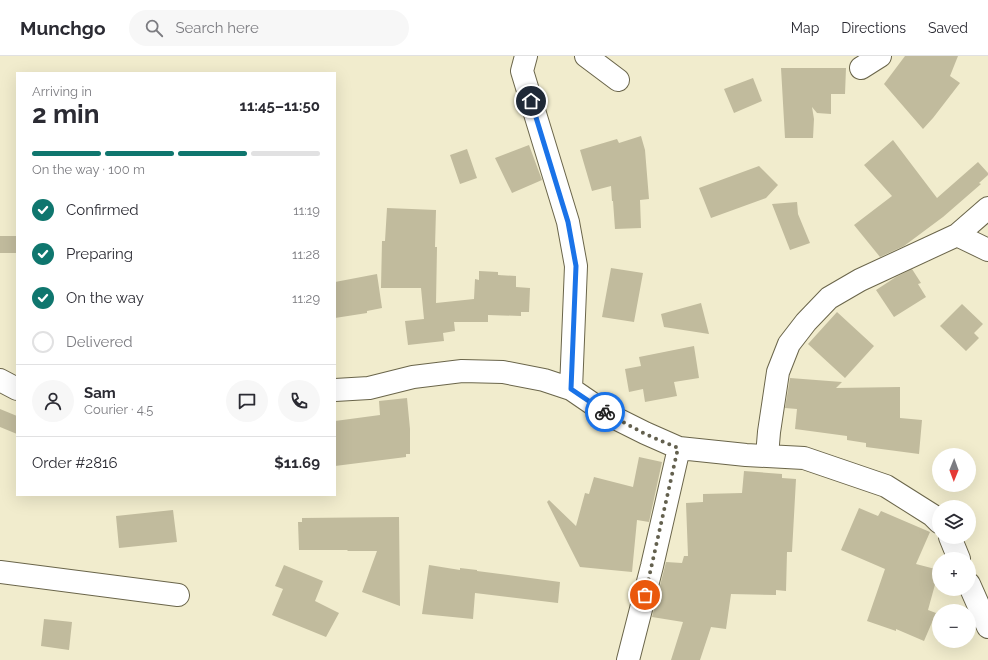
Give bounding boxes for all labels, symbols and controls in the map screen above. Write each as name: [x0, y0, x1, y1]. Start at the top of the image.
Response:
search box: [129, 10, 409, 46]
text: Munchgo: [20, 17, 105, 39]
icon: search: [143, 17, 165, 39]
text: Search here: [175, 19, 259, 37]
text: Map: [791, 20, 819, 36]
text: Directions: [841, 20, 906, 36]
text: Saved: [928, 20, 968, 36]
text: Arriving in: [32, 84, 92, 99]
pin: [514, 84, 548, 118]
icon: home: [520, 90, 542, 112]
text: 11:45–11:50: [240, 97, 320, 115]
text: 2 min: [32, 99, 99, 129]
text: On the way · 100 m: [32, 162, 145, 177]
icon: check: [32, 199, 54, 221]
text: Confirmed: [66, 201, 139, 219]
text: 11:19: [293, 203, 320, 218]
icon: check: [32, 243, 54, 265]
text: Preparing: [66, 245, 133, 263]
text: 11:28: [292, 247, 320, 262]
icon: check: [32, 287, 54, 309]
text: On the way: [66, 289, 144, 307]
text: 11:29: [292, 291, 320, 306]
text: Delivered: [66, 333, 133, 351]
button: person: [32, 380, 74, 422]
button: chat: [226, 380, 268, 422]
button: phone: [278, 380, 320, 422]
text: Sam: [84, 384, 116, 402]
courier: [585, 392, 625, 432]
icon: bike: [594, 401, 616, 423]
text: Courier · 4.5: [84, 402, 153, 417]
north arrow: [932, 448, 976, 492]
map controls: [932, 448, 976, 648]
text: Order #2816: [32, 454, 118, 472]
text: $11.69: [274, 454, 320, 472]
button: layers: [932, 500, 976, 544]
button: +: [932, 552, 976, 596]
pin: [628, 578, 662, 612]
icon: bag: [634, 584, 656, 606]
button: −: [932, 604, 976, 648]

